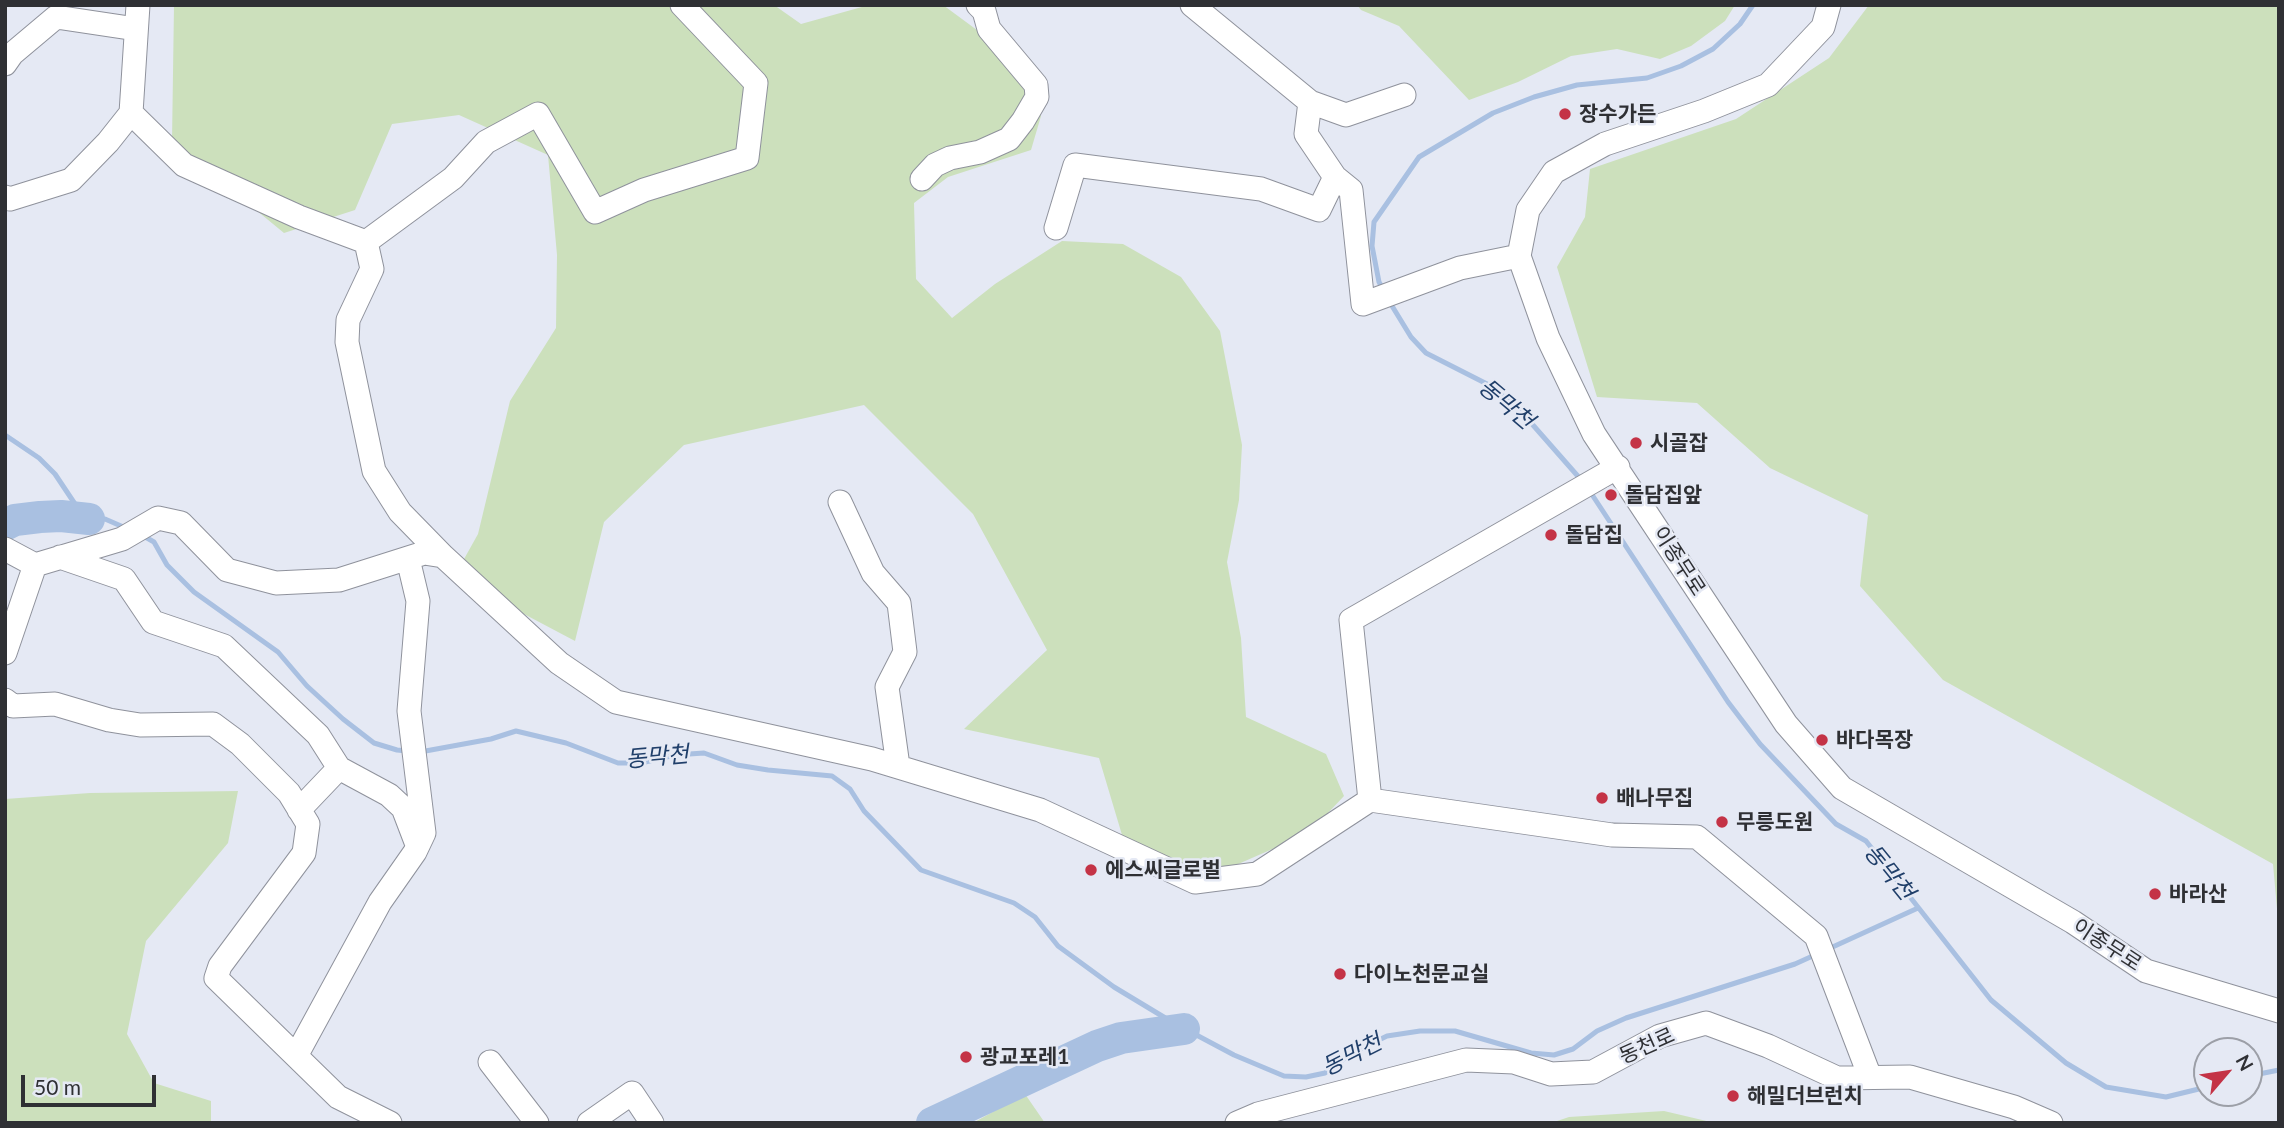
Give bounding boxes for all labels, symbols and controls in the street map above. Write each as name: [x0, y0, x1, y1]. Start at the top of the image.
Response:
place label: 장수가든: [1579, 101, 1656, 127]
marker: 장수가든: [1557, 106, 1573, 122]
water label: 동막천: [1473, 373, 1539, 435]
place label: 시골잡: [1650, 430, 1708, 456]
marker: 시골잡: [1628, 435, 1644, 451]
place label: 돌담집앞: [1625, 482, 1702, 508]
marker: 돌담집앞: [1603, 487, 1619, 503]
place label: 돌담집: [1565, 522, 1623, 548]
street label: 이종무로: [1647, 522, 1711, 600]
marker: 돌담집: [1543, 527, 1559, 543]
place label: 바다목장: [1836, 727, 1913, 753]
marker: 바다목장: [1814, 732, 1830, 748]
water label: 동막천: [624, 740, 690, 774]
place label: 배나무집: [1616, 785, 1693, 811]
marker: 배나무집: [1594, 790, 1610, 806]
place label: 무릉도원: [1736, 809, 1813, 835]
marker: 무릉도원: [1714, 814, 1730, 830]
water label: 동막천: [1858, 839, 1920, 905]
place label: 에스씨글로벌: [1105, 857, 1221, 883]
marker: 에스씨글로벌: [1083, 862, 1099, 878]
place label: 바라산: [2169, 881, 2227, 907]
marker: 바라산: [2147, 886, 2163, 902]
street label: 이종무로: [2068, 913, 2146, 977]
place label: 다이노천문교실: [1354, 961, 1489, 987]
marker: 다이노천문교실: [1332, 966, 1348, 982]
street label: 동천로: [1615, 1023, 1679, 1069]
water label: 동막천: [1317, 1028, 1387, 1082]
north arrow: [2193, 1037, 2263, 1107]
place label: 광교포레1: [980, 1044, 1069, 1070]
marker: 광교포레1: [958, 1049, 974, 1065]
text: N: [2231, 1051, 2259, 1075]
scale bar: [24, 1062, 159, 1106]
text: 50 m: [34, 1074, 81, 1099]
place label: 해밀더브런치: [1747, 1083, 1863, 1109]
marker: 해밀더브런치: [1725, 1088, 1741, 1104]

